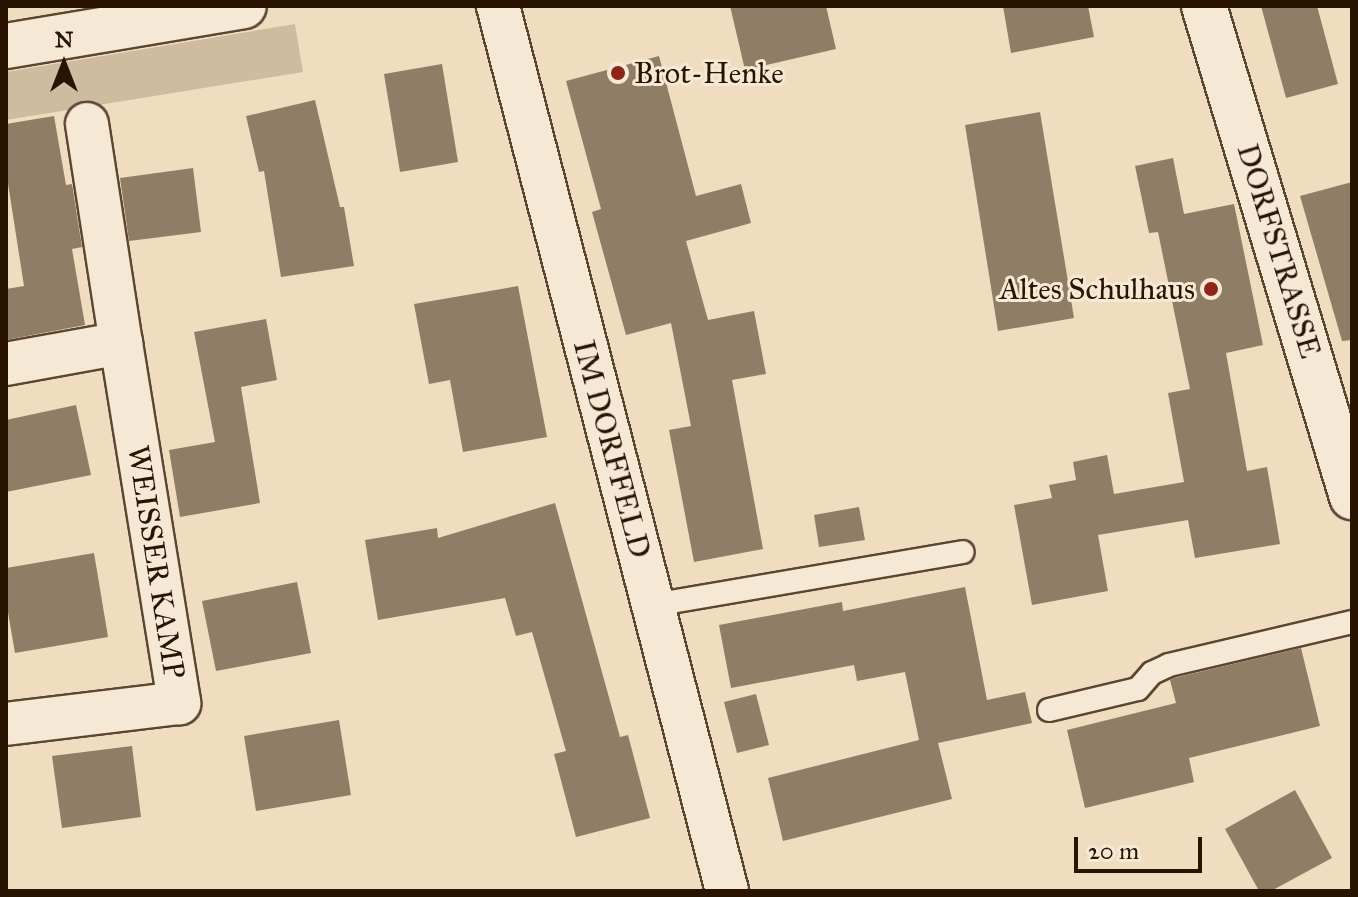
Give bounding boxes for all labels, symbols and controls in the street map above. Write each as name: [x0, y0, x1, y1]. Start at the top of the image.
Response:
north arrow: [24, 24, 104, 104]
text: N: [55, 26, 73, 53]
place label: Brot-Henke: [634, 55, 784, 91]
marker: Brot-Henke: [609, 64, 627, 82]
street label: DORFSTRASSE: [1229, 140, 1329, 362]
place label: Altes Schulhaus: [1000, 271, 1195, 307]
marker: Altes Schulhaus: [1202, 280, 1220, 298]
street label: IM DORFFELD: [566, 336, 658, 562]
street label: WEISSER KAMP: [120, 443, 192, 681]
scale bar: [1078, 821, 1206, 871]
text: 20 m: [1088, 836, 1139, 866]

